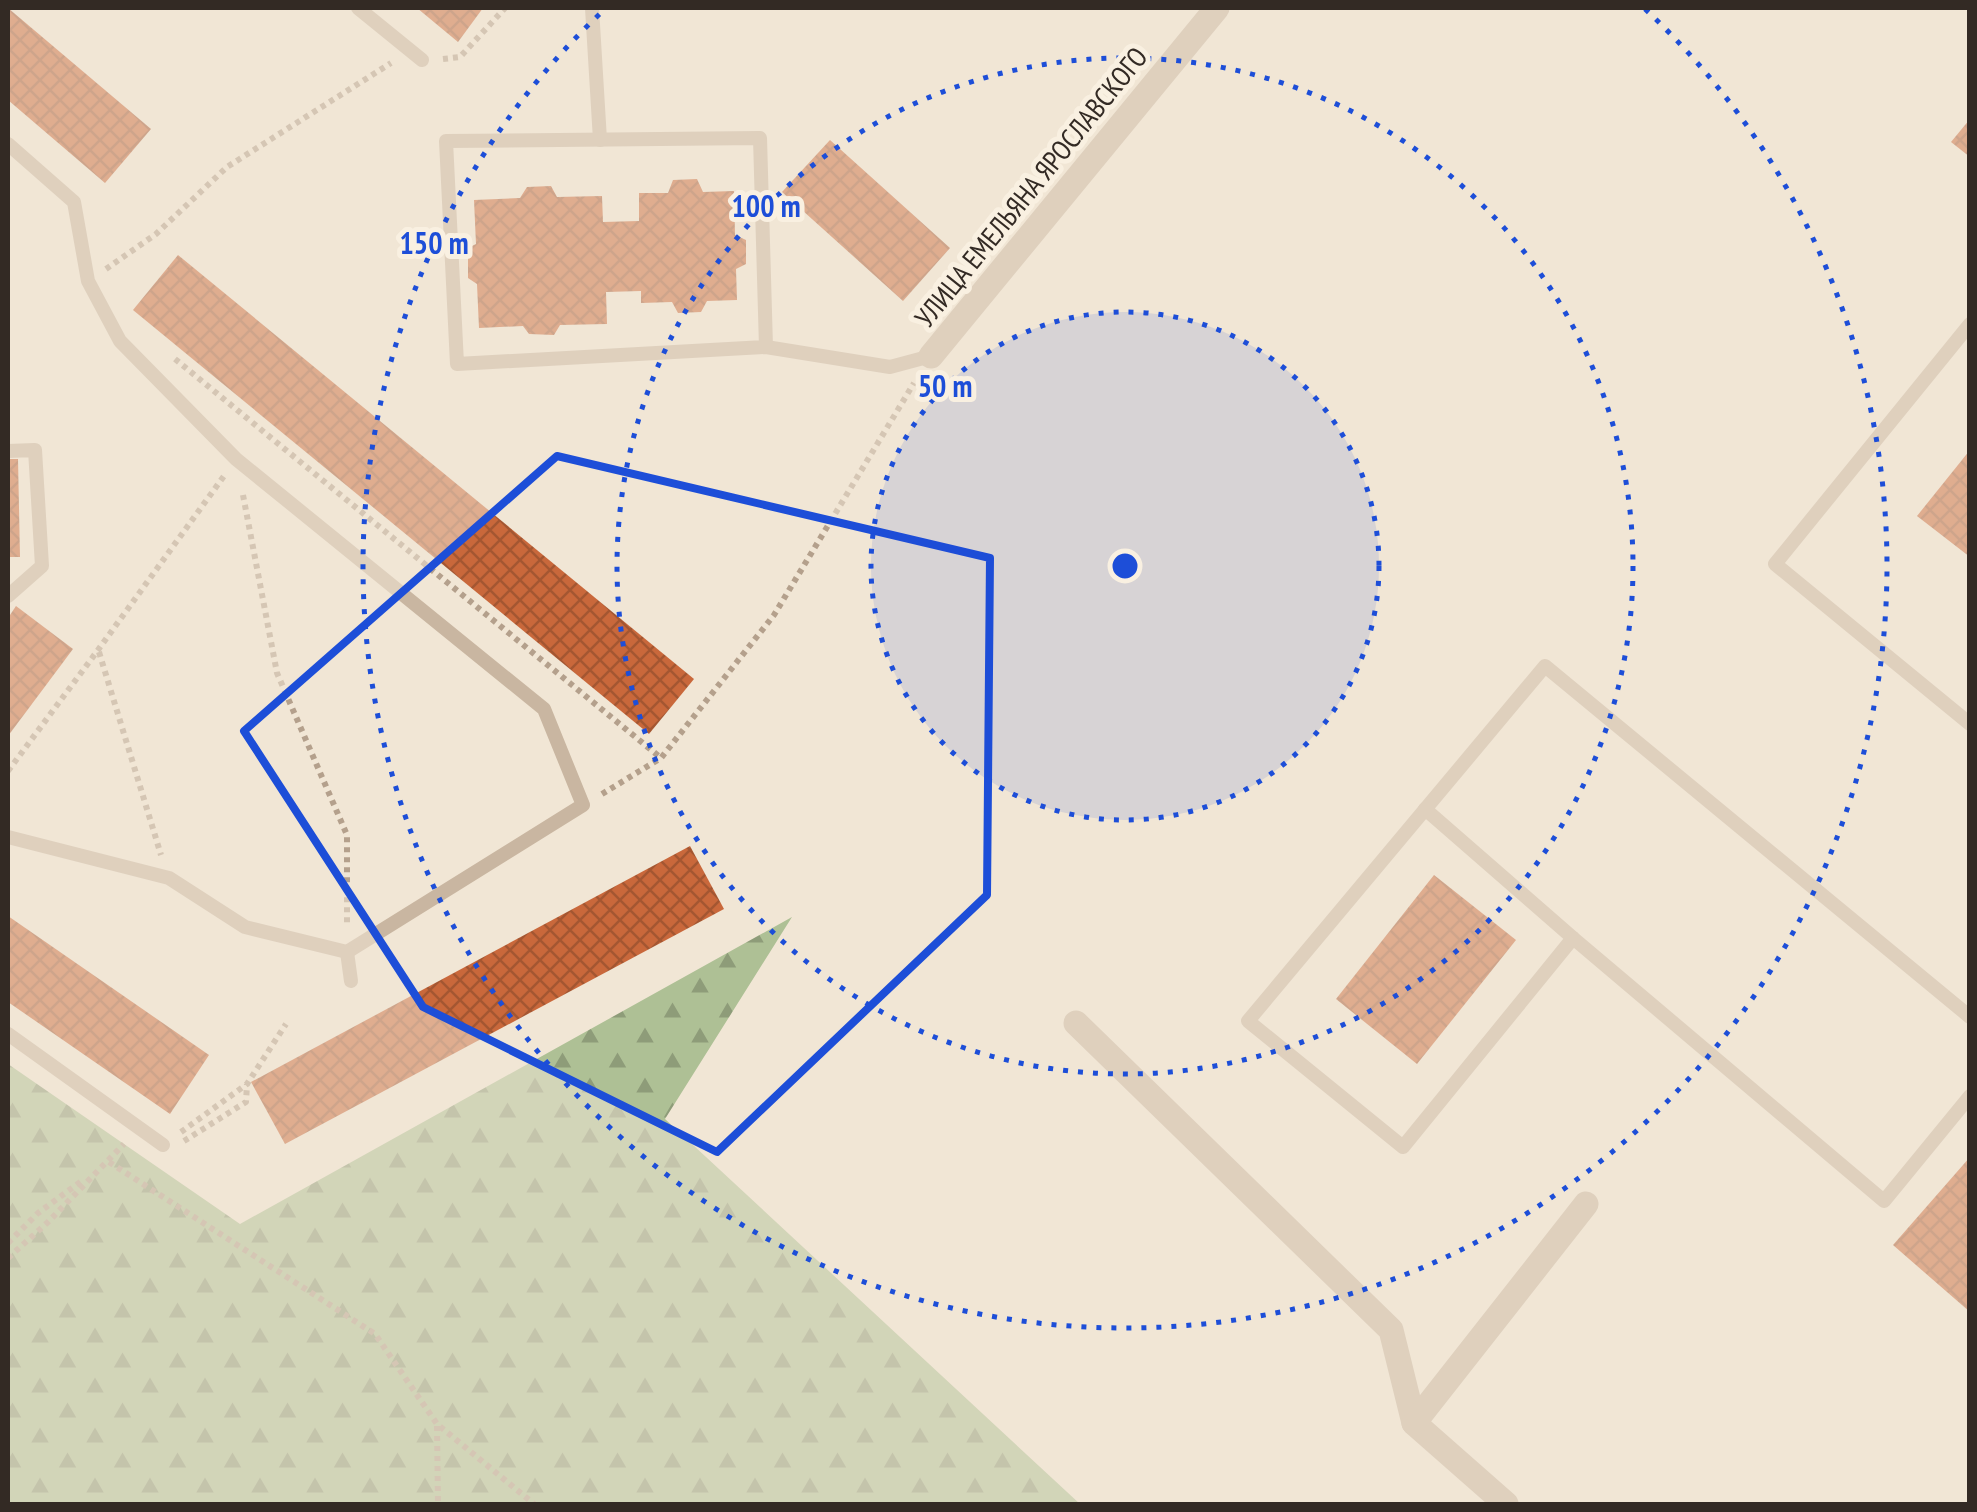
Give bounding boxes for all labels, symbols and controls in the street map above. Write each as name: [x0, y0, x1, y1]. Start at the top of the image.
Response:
street label: УЛИЦА ЕМЕЛЬЯНА ЯРОСЛАВСКОГО: [906, 39, 1155, 334]
text: 100 m: [731, 186, 801, 225]
text: 150 m: [399, 223, 469, 262]
text: 50 m: [918, 366, 972, 405]
centre of rings: [1107, 548, 1143, 584]

